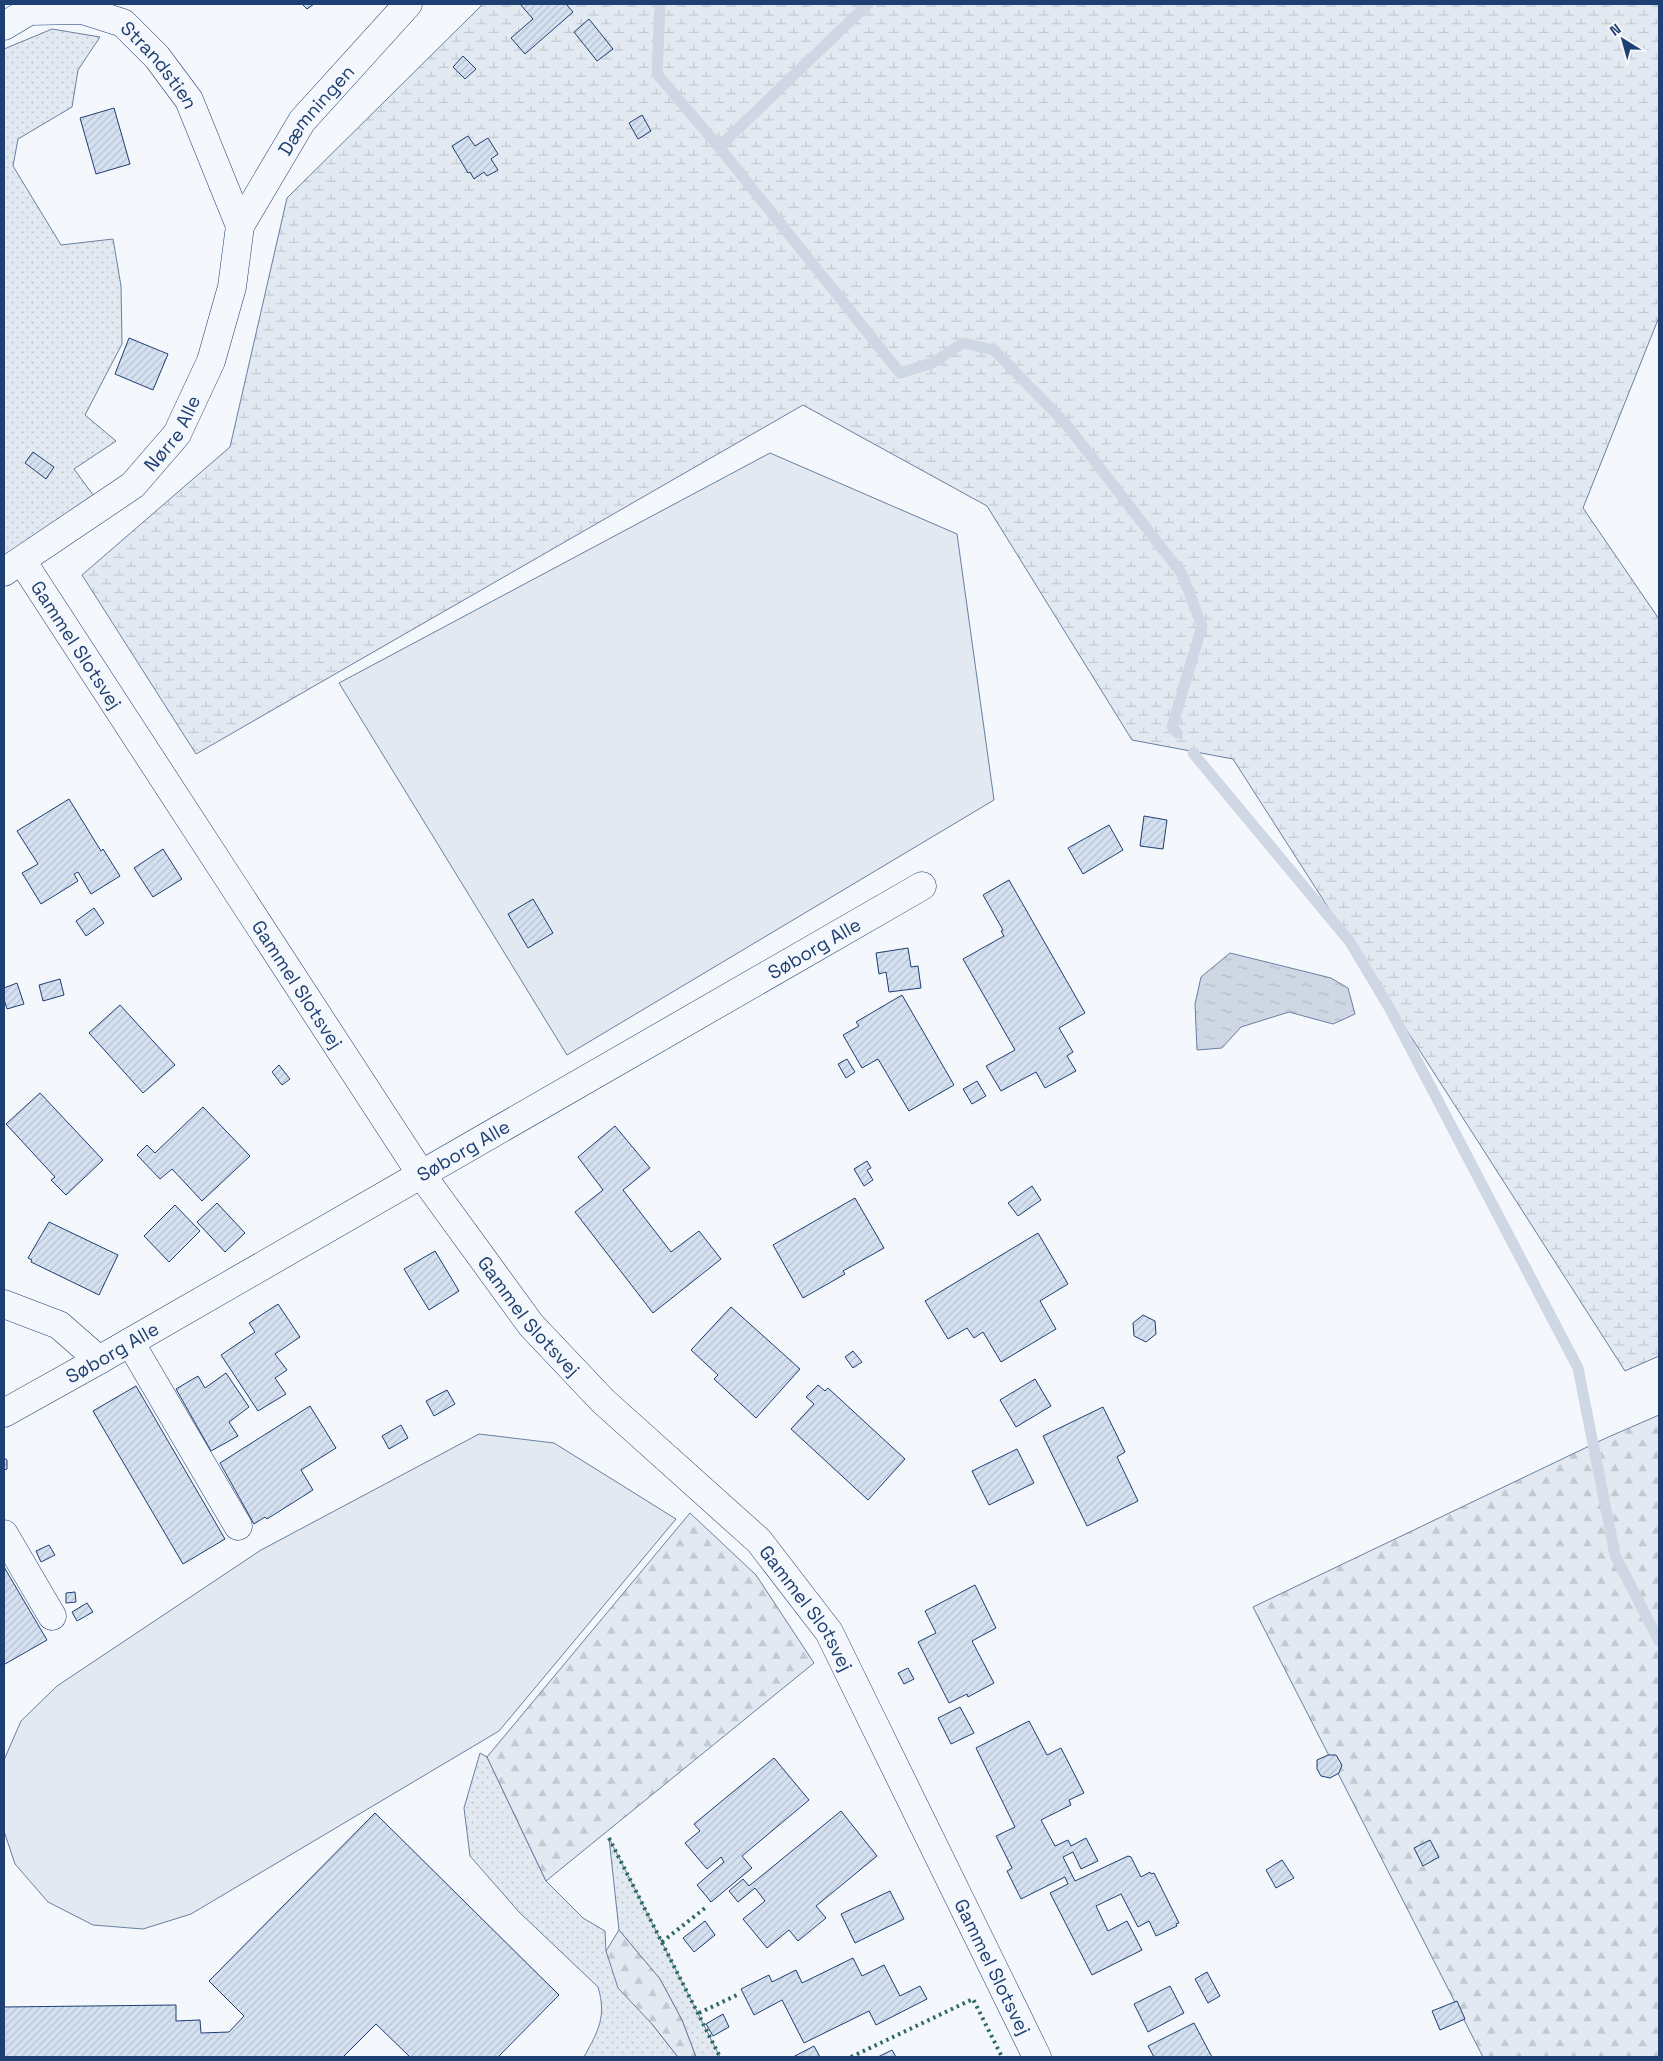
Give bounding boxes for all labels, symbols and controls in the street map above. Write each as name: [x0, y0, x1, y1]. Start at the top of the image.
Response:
street label: Strandstien: [115, 15, 204, 112]
north arrow: [1598, 15, 1648, 65]
text: N: [1606, 20, 1624, 40]
street label: Dæmningen: [272, 59, 360, 160]
street label: Nørre Alle: [138, 391, 206, 477]
street label: Gammel Slotsvej: [25, 576, 128, 714]
street label: Søborg Alle: [763, 911, 865, 985]
street label: Gammel Slotsvej: [246, 915, 349, 1053]
street label: Søborg Alle: [412, 1114, 514, 1187]
street label: Gammel Slotsvej: [472, 1251, 586, 1382]
street label: Søborg Alle: [61, 1316, 163, 1389]
street label: Gammel Slotsvej: [754, 1540, 859, 1675]
street label: Gammel Slotsvej: [949, 1894, 1037, 2039]

